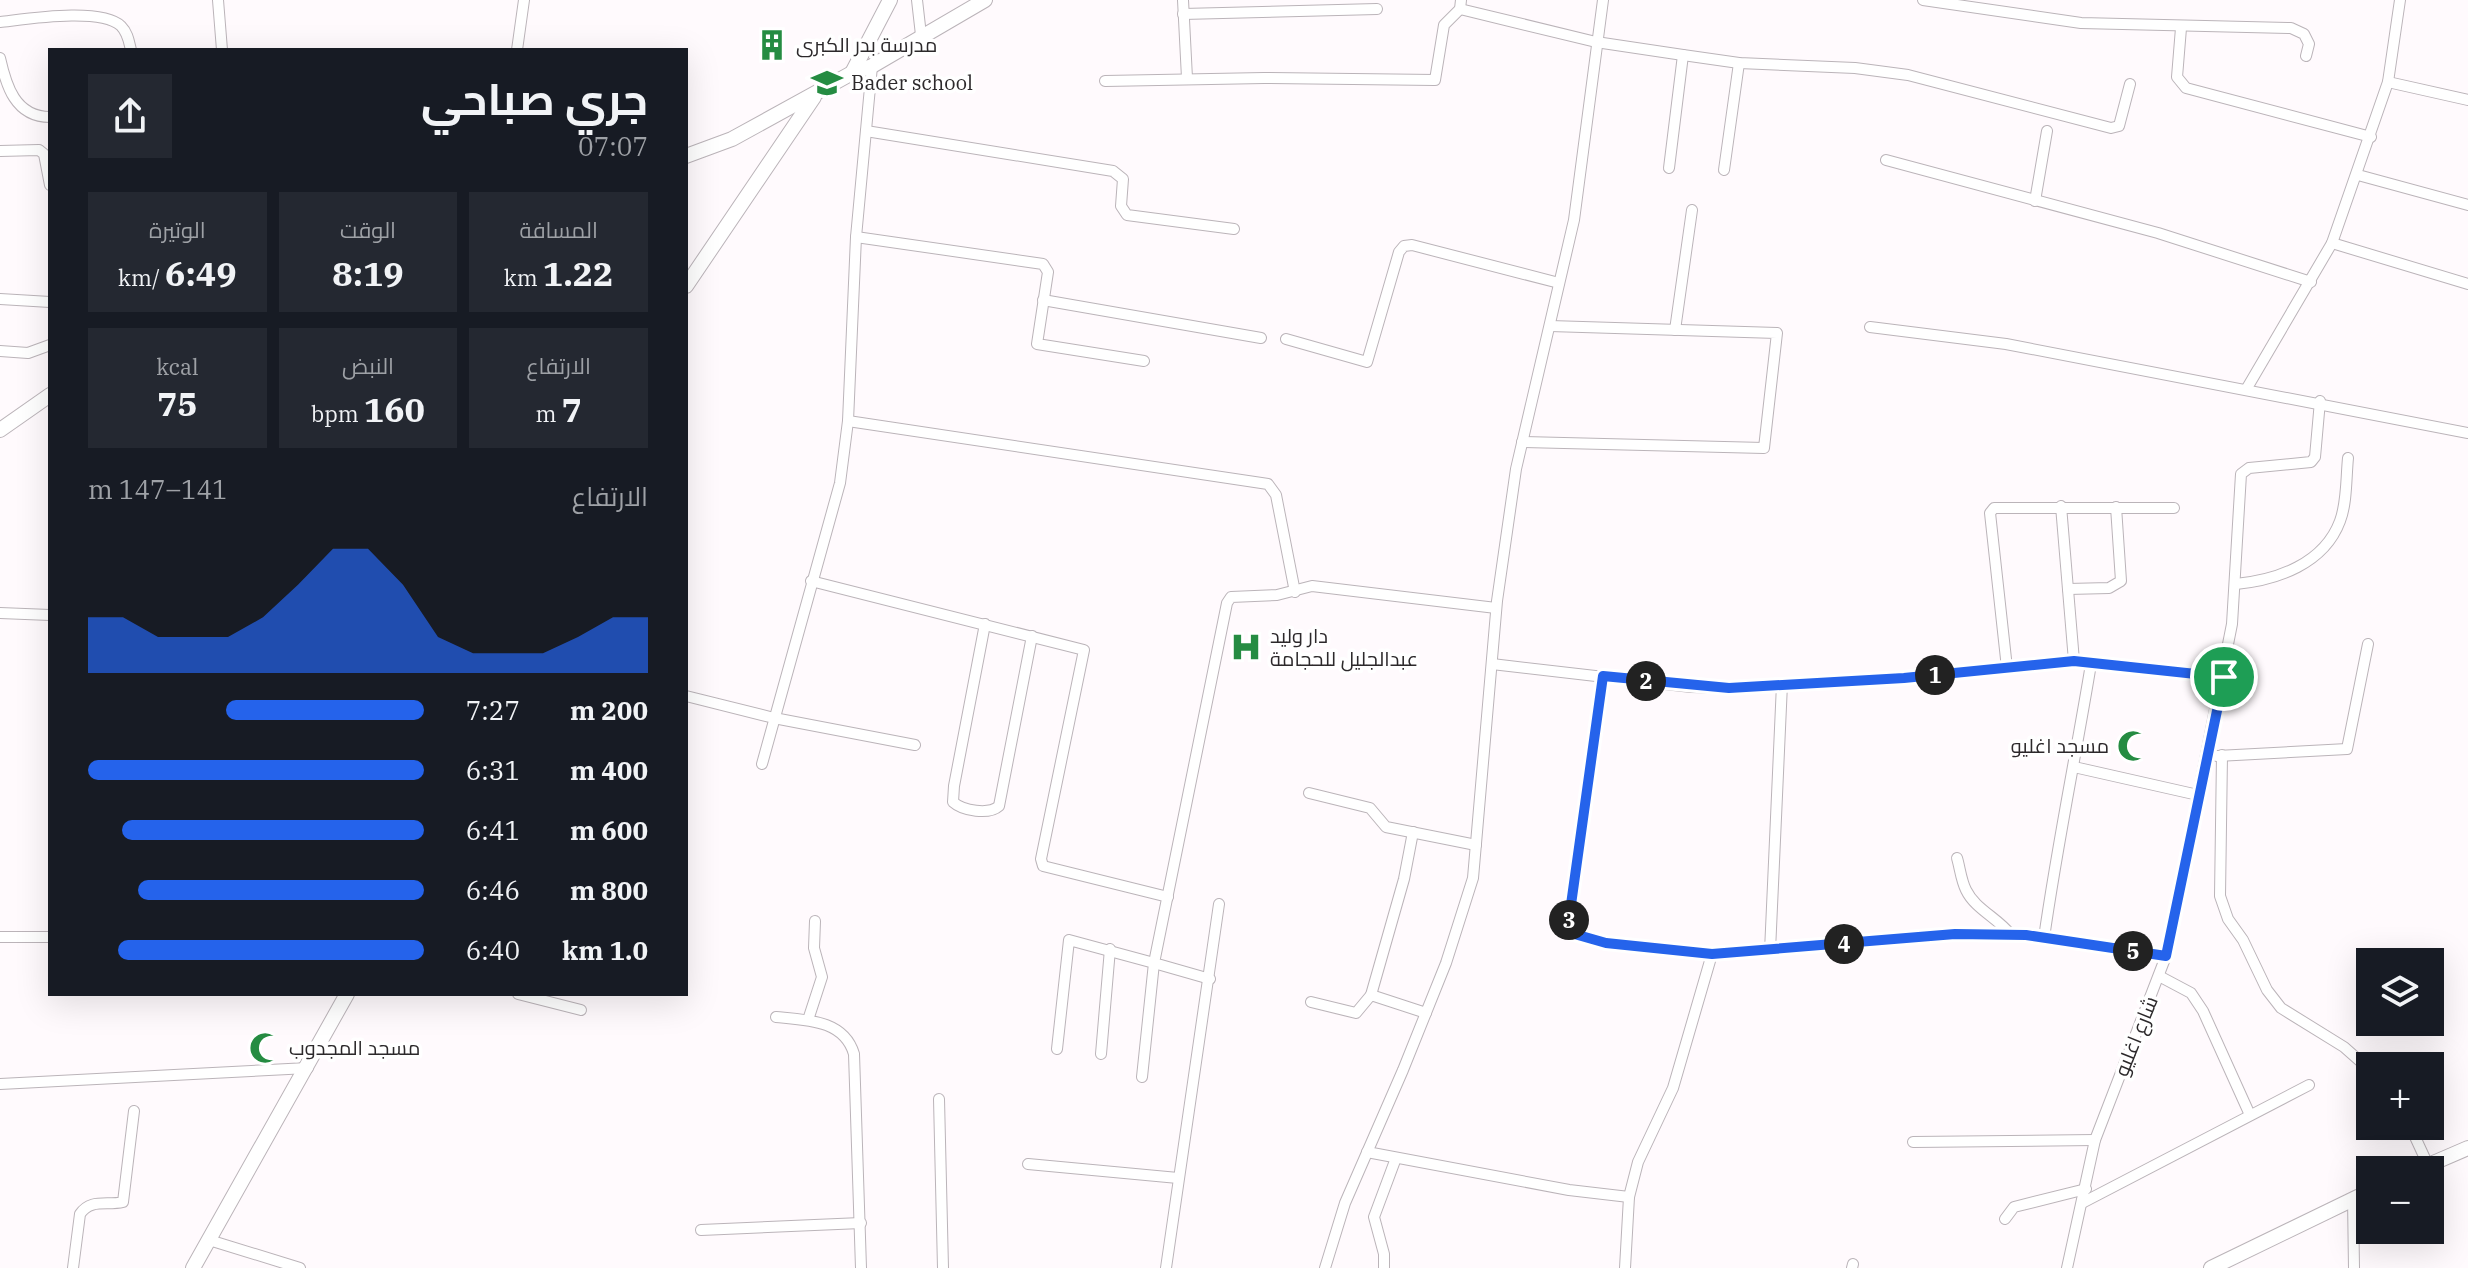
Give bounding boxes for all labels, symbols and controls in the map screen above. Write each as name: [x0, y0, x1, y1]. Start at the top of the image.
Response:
building icon: مدرسة بدر الكبرى: [755, 28, 789, 62]
place label: مدرسة بدر الكبرى: [796, 31, 937, 58]
school or university icon: Bader school: [810, 66, 844, 100]
place label: Bader school: [851, 69, 973, 96]
text: جري صباحي: [421, 70, 648, 127]
button: share: [88, 74, 172, 158]
text: 07:07: [578, 129, 648, 163]
text: الوتيرة: [149, 215, 206, 244]
text: الوقت: [340, 215, 396, 244]
text: المسافة: [520, 215, 598, 244]
text: 6:49: [165, 251, 237, 295]
text: 8:19: [332, 251, 404, 295]
text: 1.22: [543, 251, 614, 295]
text: /km: [118, 263, 165, 292]
text: km: [504, 263, 543, 292]
text: النبض: [342, 351, 394, 380]
text: الارتفاع: [526, 351, 591, 380]
text: kcal: [156, 352, 199, 381]
text: 75: [157, 381, 198, 425]
text: 160: [364, 387, 425, 431]
text: 7: [562, 387, 582, 431]
text: bpm: [311, 399, 364, 428]
text: m: [535, 399, 562, 428]
text: 141–147 m: [88, 472, 228, 506]
text: الارتفاع: [572, 479, 648, 513]
place label: دار وليد عبدالجليل للحجامة: [1270, 622, 1418, 672]
hospital icon: دار وليد عبدالجليل للحجامة: [1229, 630, 1263, 664]
pin: [2190, 643, 2258, 711]
pin: 1: [1915, 655, 1955, 695]
icon: arrive: [2202, 655, 2246, 699]
text: 1: [1928, 660, 1942, 689]
pin: 2: [1626, 661, 1666, 701]
text: 2: [1639, 666, 1653, 695]
text: 7:27: [466, 693, 520, 727]
text: 200 m: [570, 693, 648, 727]
mosque icon: مسجد اغليو: [2116, 729, 2150, 763]
place label: مسجد اغليو: [2011, 732, 2109, 759]
text: 6:31: [466, 753, 520, 787]
text: 400 m: [570, 753, 648, 787]
text: 6:41: [466, 813, 520, 847]
text: 600 m: [570, 813, 648, 847]
text: 6:46: [466, 873, 520, 907]
text: 800 m: [570, 873, 648, 907]
pin: 3: [1549, 900, 1589, 940]
text: 3: [1562, 905, 1576, 934]
pin: 4: [1824, 924, 1864, 964]
text: 4: [1837, 929, 1851, 958]
pin: 5: [2113, 931, 2153, 971]
text: 6:40: [466, 933, 520, 967]
text: 1.0 km: [562, 933, 648, 967]
text: 5: [2126, 936, 2140, 965]
map controls: [2356, 948, 2444, 1244]
button: layers: [2356, 948, 2444, 1036]
street label: شارع اغليو: [2107, 992, 2165, 1080]
mosque icon: مسجد المجدوب: [248, 1031, 282, 1065]
place label: مسجد المجدوب: [289, 1034, 420, 1061]
button: +: [2356, 1052, 2444, 1140]
button: −: [2356, 1156, 2444, 1244]

